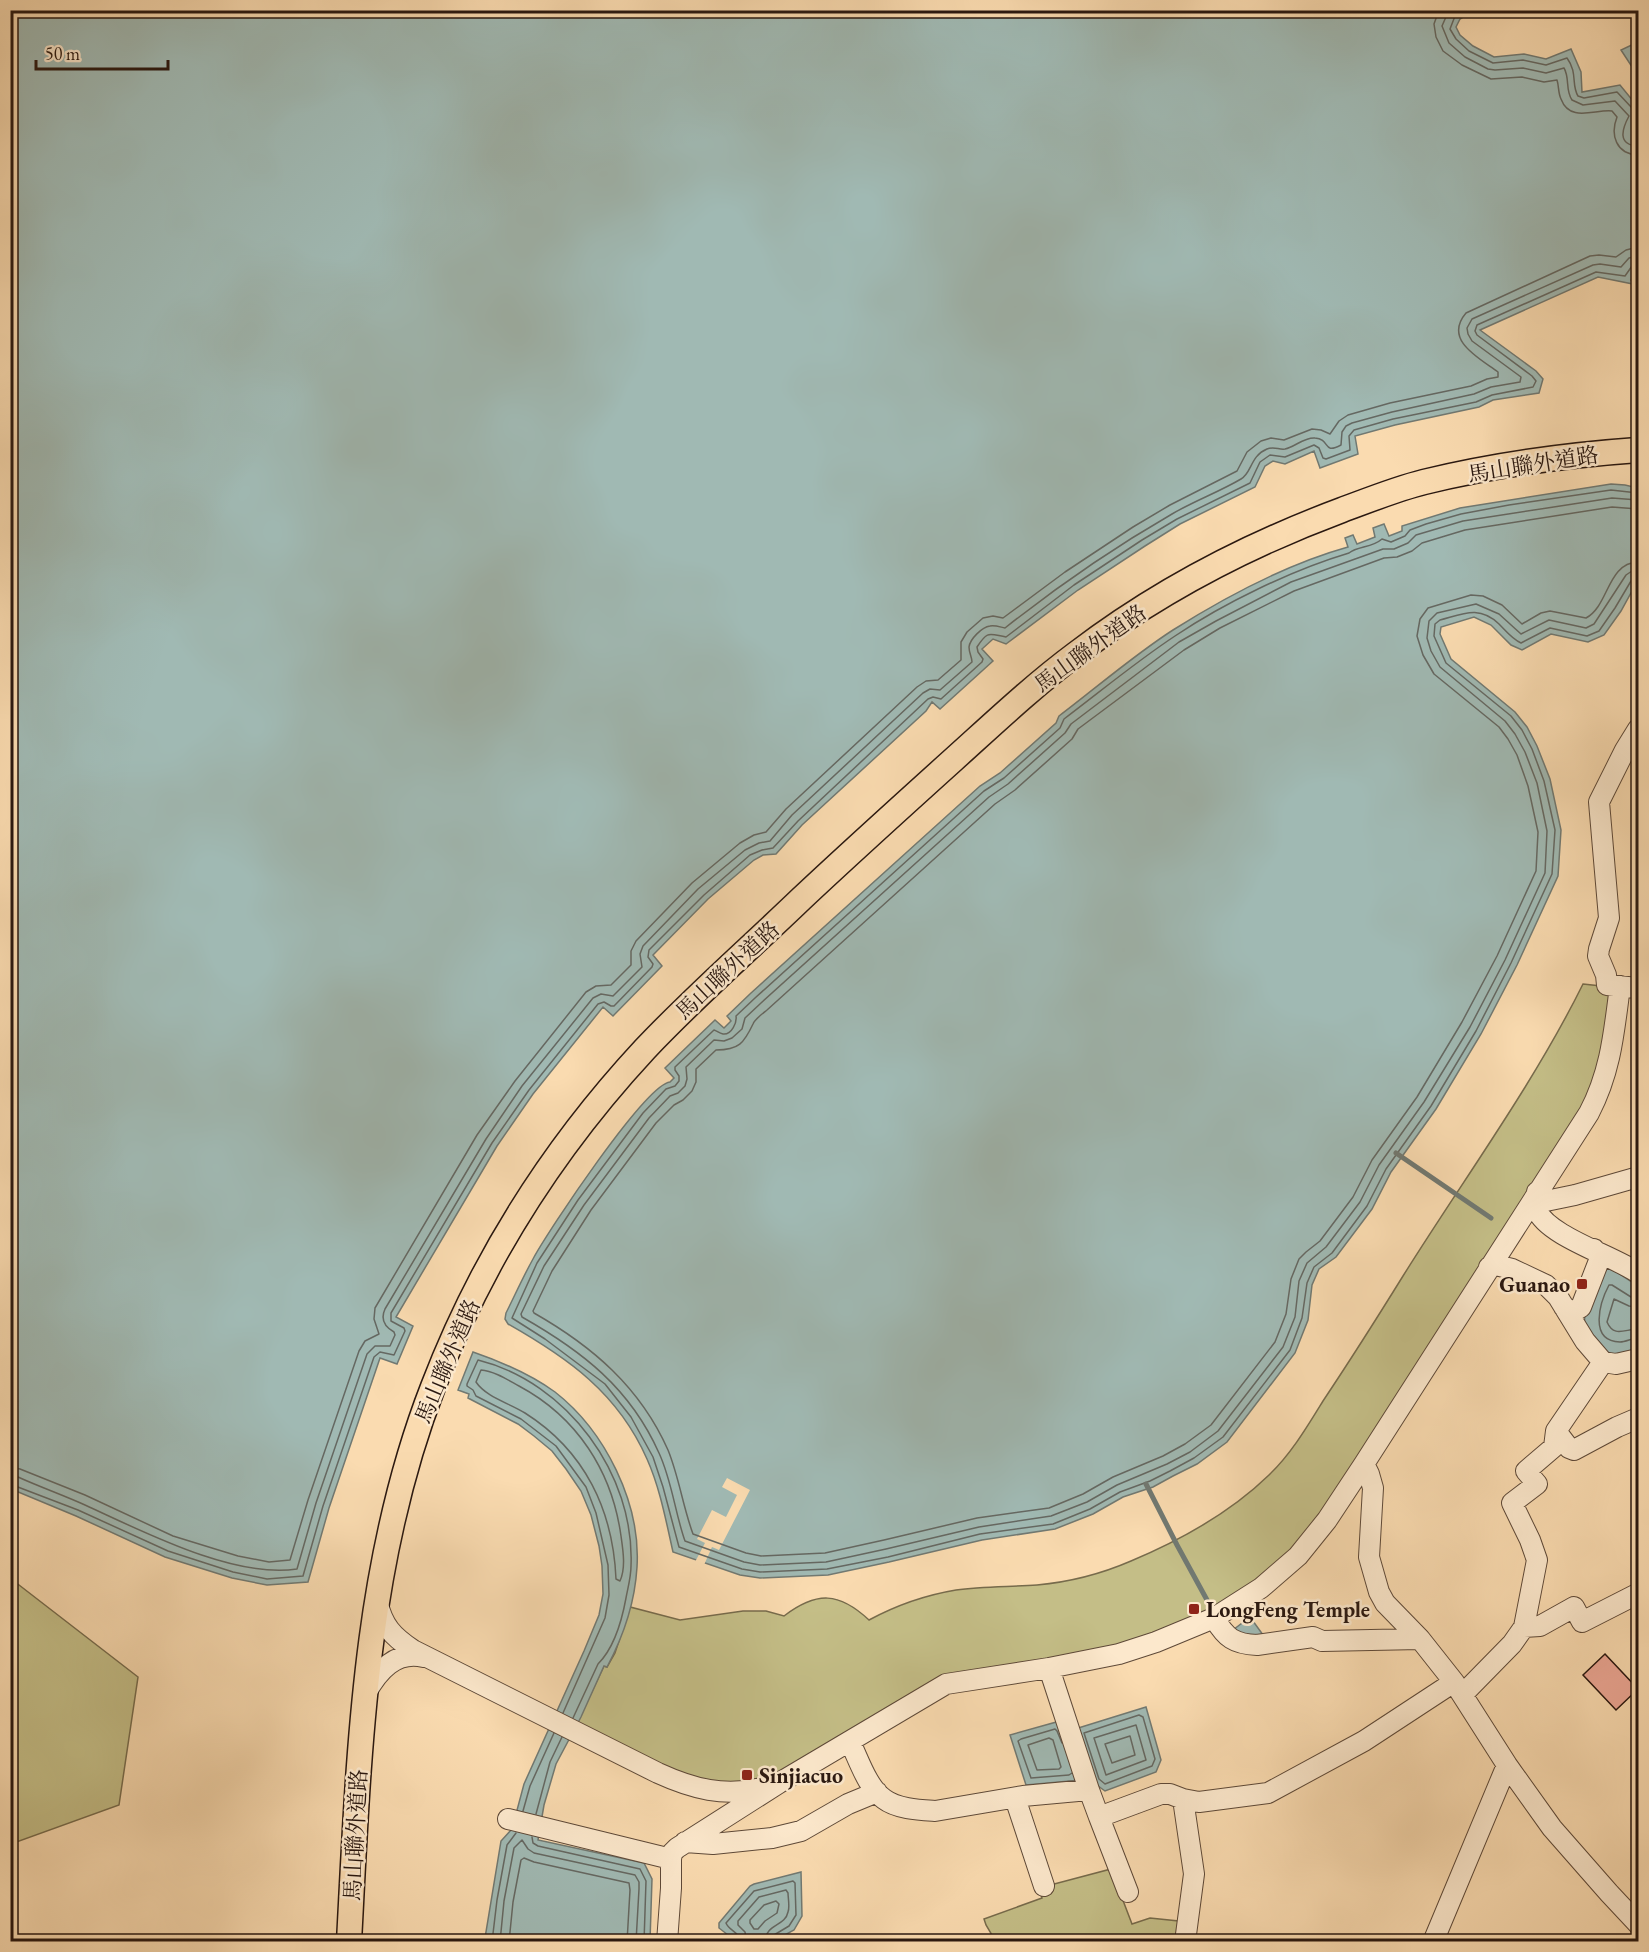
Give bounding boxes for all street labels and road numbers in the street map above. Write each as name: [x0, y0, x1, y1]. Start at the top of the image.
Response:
street label: 馬山聯外道路: [1466, 440, 1601, 489]
street label: 馬山聯外道路: [1028, 598, 1152, 699]
street label: 馬山聯外道路: [669, 915, 786, 1026]
street label: 馬山聯外道路: [408, 1295, 487, 1428]
street label: 馬山聯外道路: [338, 1768, 373, 1902]

